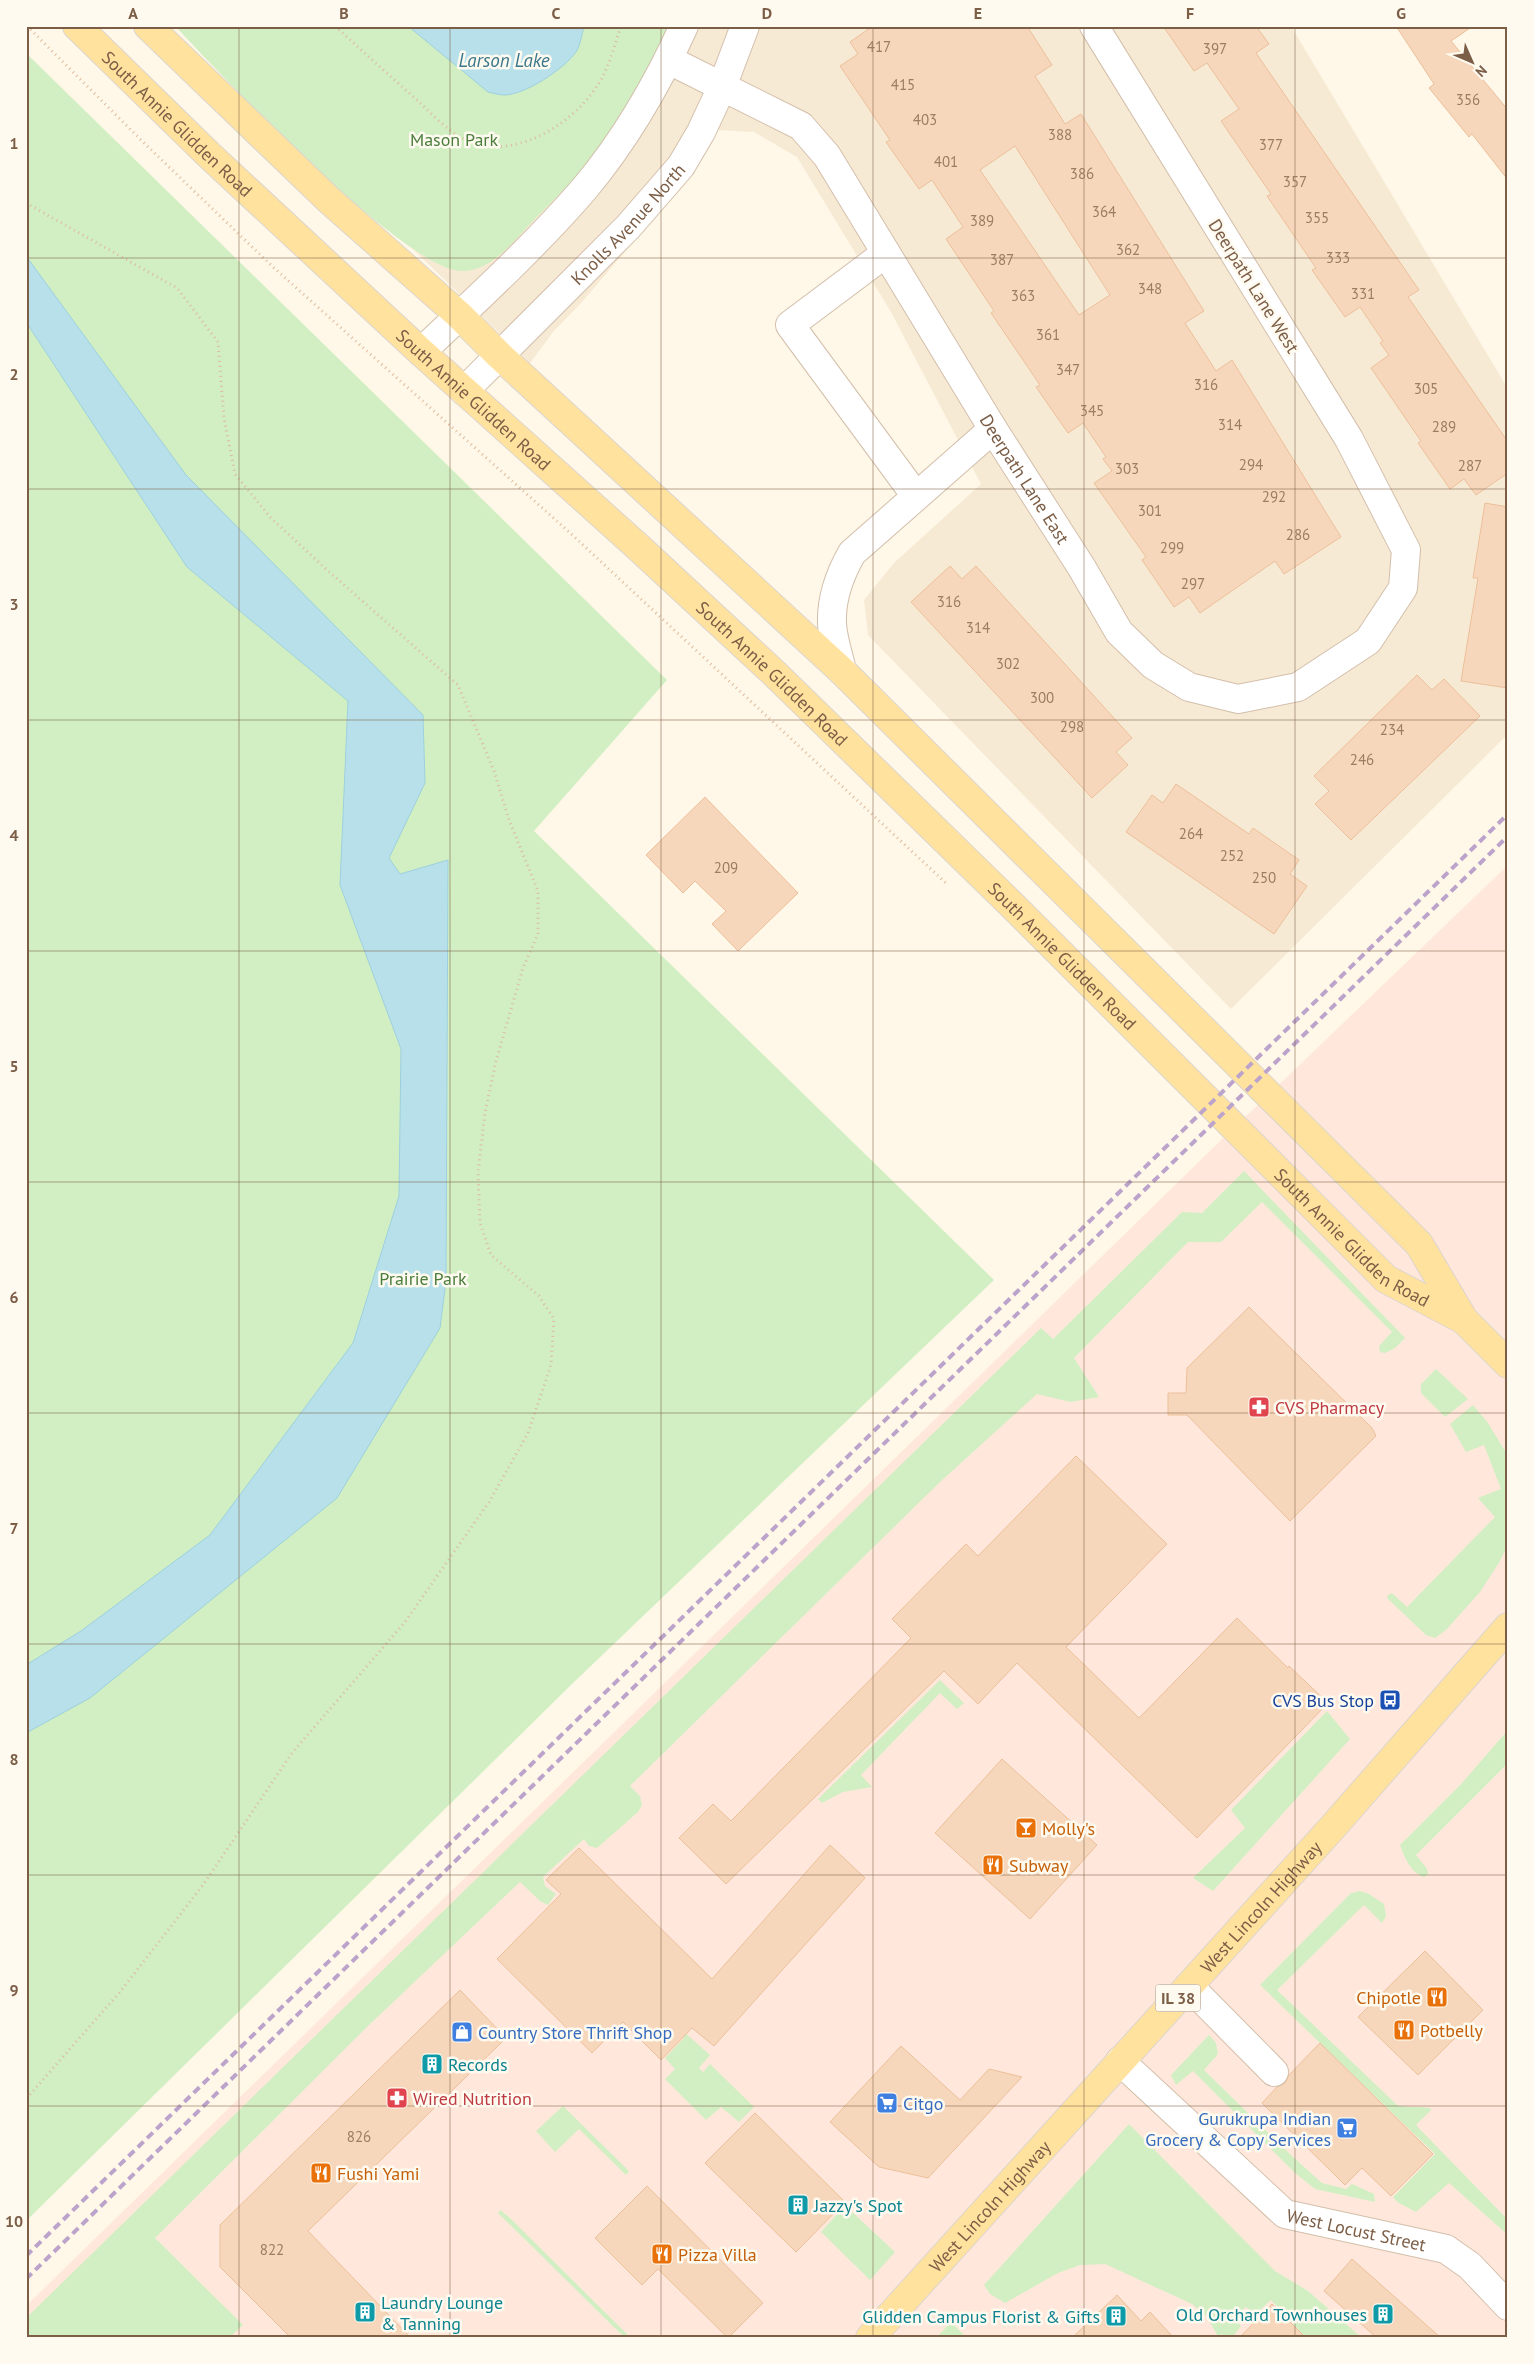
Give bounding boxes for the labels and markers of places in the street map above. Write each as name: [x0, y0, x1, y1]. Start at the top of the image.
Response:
pharmacy icon: CVS Pharmacy: [1247, 1395, 1271, 1419]
place label: CVS Pharmacy: [1275, 1396, 1385, 1419]
bus stop icon: CVS Bus Stop: [1378, 1688, 1402, 1712]
place label: CVS Bus Stop: [1272, 1689, 1374, 1712]
bar icon: Molly's: [1014, 1816, 1038, 1840]
place label: Molly's: [1042, 1817, 1095, 1840]
restaurant icon: Subway: [981, 1853, 1005, 1877]
place label: Subway: [1009, 1854, 1069, 1877]
restaurant icon: Chipotle: [1425, 1985, 1449, 2009]
place label: Chipotle: [1356, 1986, 1421, 2009]
restaurant icon: Potbelly: [1392, 2018, 1416, 2042]
place label: Potbelly: [1420, 2019, 1484, 2042]
shop icon: Country Store Thrift Shop: [450, 2020, 474, 2044]
place label: Country Store Thrift Shop: [478, 2021, 672, 2044]
building icon: Records: [420, 2052, 444, 2076]
place label: Records: [448, 2053, 508, 2076]
pharmacy icon: Wired Nutrition: [385, 2086, 409, 2110]
place label: Wired Nutrition: [413, 2087, 532, 2110]
supermarket icon: Citgo: [875, 2091, 899, 2115]
place label: Citgo: [903, 2092, 943, 2115]
place label: Gurukrupa Indian Grocery & Copy Services: [1145, 2107, 1331, 2151]
supermarket icon: Gurukrupa Indian Grocery & Copy Services: [1335, 2116, 1359, 2140]
restaurant icon: Fushi Yami: [309, 2161, 333, 2185]
place label: Fushi Yami: [337, 2162, 420, 2185]
building icon: Jazzy's Spot: [786, 2193, 810, 2217]
place label: Jazzy's Spot: [813, 2194, 903, 2217]
restaurant icon: Pizza Villa: [650, 2242, 674, 2266]
place label: Pizza Villa: [678, 2243, 757, 2266]
place label: Laundry Lounge & Tanning: [381, 2291, 503, 2335]
building icon: Laundry Lounge & Tanning: [353, 2300, 377, 2324]
building icon: Old Orchard Townhouses: [1371, 2302, 1395, 2326]
place label: Old Orchard Townhouses: [1176, 2303, 1367, 2326]
building icon: Glidden Campus Florist & Gifts: [1104, 2304, 1128, 2328]
place label: Glidden Campus Florist & Gifts: [862, 2305, 1100, 2328]

